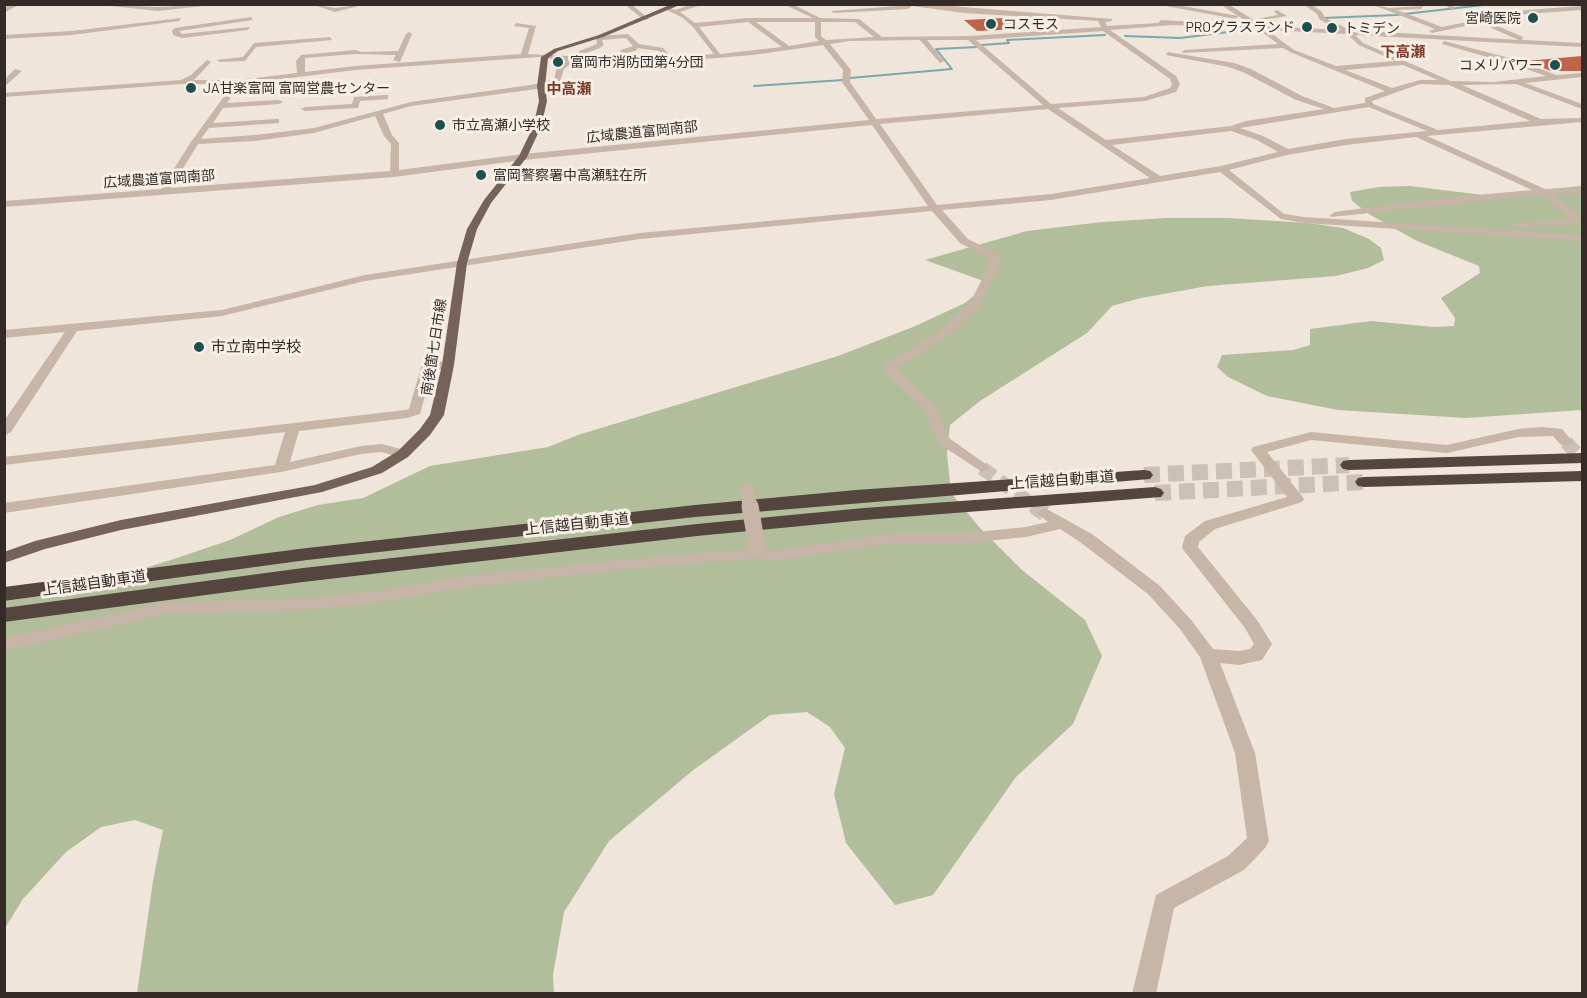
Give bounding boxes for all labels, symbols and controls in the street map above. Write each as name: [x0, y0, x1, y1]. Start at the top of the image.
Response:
place label: 宮崎医院: [1465, 10, 1521, 26]
marker: 宮崎医院: [1526, 11, 1540, 25]
place label: コスモス: [1003, 16, 1059, 32]
marker: コスモス: [984, 17, 998, 31]
place label: PROグラスランド: [1185, 19, 1295, 35]
marker: PROグラスランド: [1300, 20, 1314, 34]
place label: トミデン: [1344, 20, 1400, 36]
marker: トミデン: [1325, 21, 1339, 35]
district label: 下高瀬: [1381, 43, 1425, 61]
place label: 富岡市消防団第4分団: [570, 54, 704, 70]
marker: 富岡市消防団第4分団: [551, 55, 565, 69]
place label: コメリパワー: [1459, 57, 1543, 73]
marker: コメリパワー: [1548, 58, 1562, 72]
place label: JA甘楽富岡 富岡営農センター: [203, 80, 390, 96]
district label: 中高瀬: [547, 80, 591, 98]
marker: JA甘楽富岡 富岡営農センター: [184, 81, 198, 95]
place label: 市立高瀬小学校: [452, 117, 550, 133]
marker: 市立高瀬小学校: [433, 118, 447, 132]
street label: 広域農道富岡南部: [585, 118, 699, 146]
street label: 広域農道富岡南部: [103, 167, 215, 191]
place label: 富岡警察署中高瀬駐在所: [493, 167, 647, 183]
marker: 富岡警察署中高瀬駐在所: [474, 168, 488, 182]
street label: 南後箇七日市線: [418, 297, 450, 397]
place label: 市立南中学校: [211, 338, 301, 356]
marker: 市立南中学校: [192, 340, 206, 354]
street label: 上信越自動車道: [1009, 467, 1115, 493]
street label: 上信越自動車道: [524, 510, 630, 538]
street label: 上信越自動車道: [41, 567, 147, 599]

